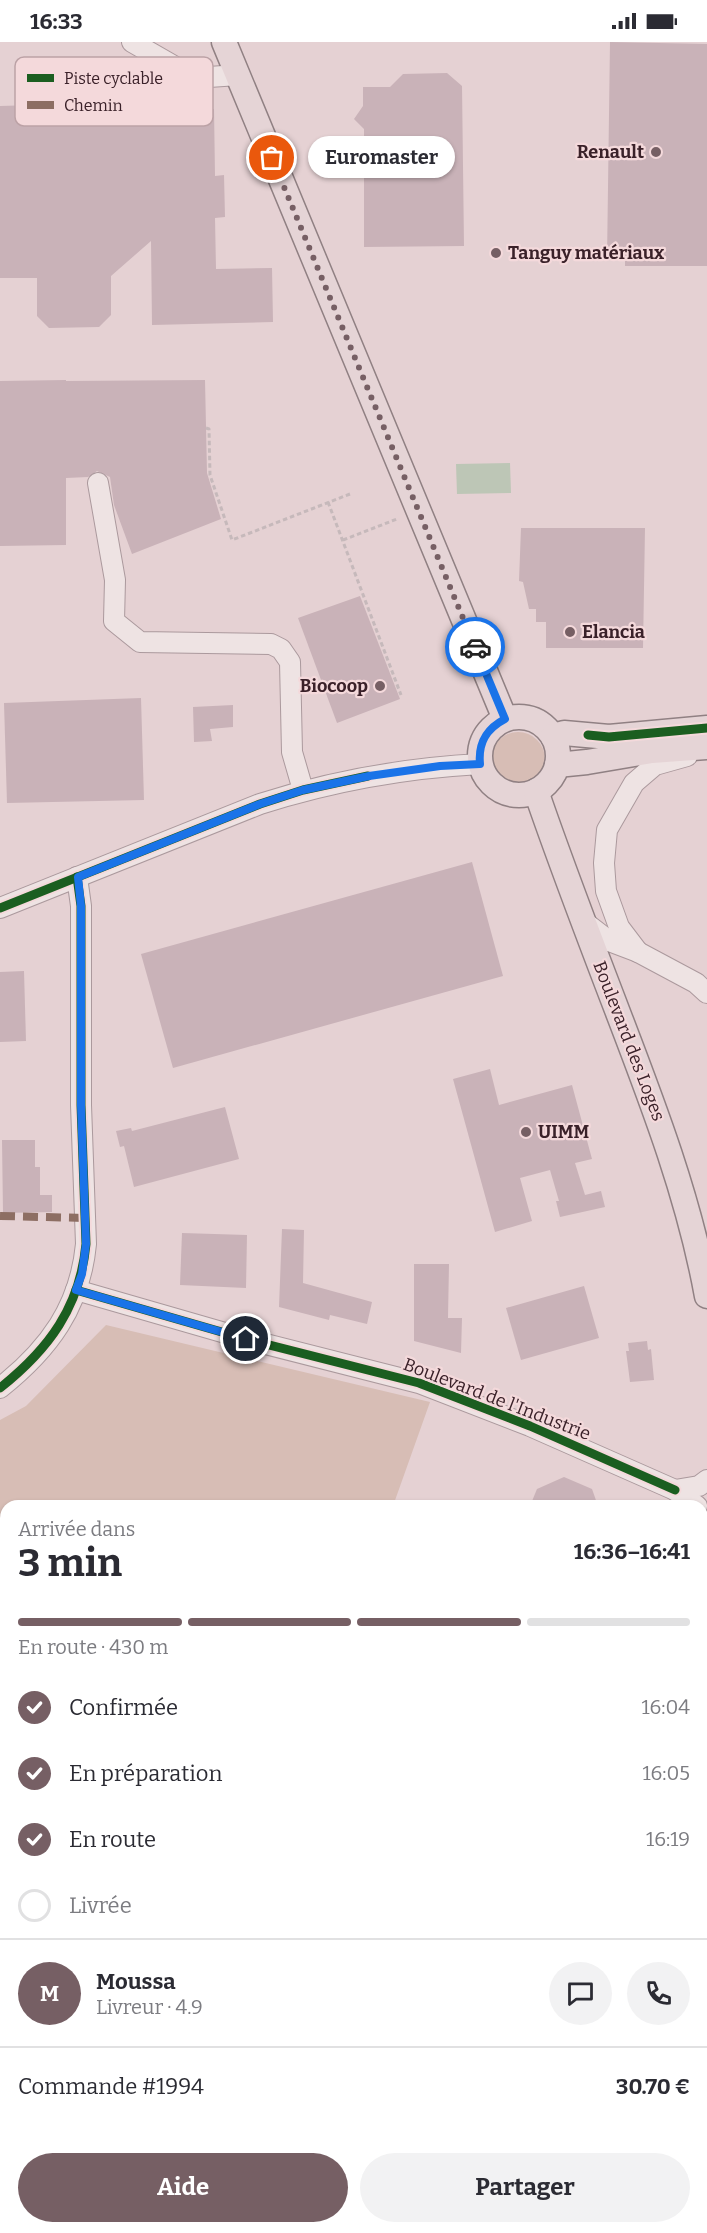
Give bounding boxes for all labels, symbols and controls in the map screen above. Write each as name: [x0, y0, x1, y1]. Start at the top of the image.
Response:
text: 16:33: [30, 8, 83, 35]
legend: [15, 57, 213, 126]
text: Piste cyclable: [64, 69, 163, 88]
text: Chemin: [64, 96, 123, 115]
pin: [246, 132, 297, 183]
callout: Euromaster: [308, 137, 455, 179]
icon: bag: [255, 141, 288, 174]
place label: Renault: [577, 141, 644, 163]
text: Euromaster: [325, 145, 438, 169]
marker: Renault: [649, 145, 663, 159]
place label: Tanguy matériaux: [508, 242, 665, 264]
marker: Tanguy matériaux: [489, 246, 503, 260]
courier: [445, 617, 505, 677]
place label: Elancia: [582, 621, 645, 643]
marker: Elancia: [563, 625, 577, 639]
icon: car: [459, 631, 492, 664]
place label: Biocoop: [300, 675, 368, 697]
marker: Biocoop: [373, 679, 387, 693]
street label: Boulevard des Loges: [588, 958, 670, 1124]
place label: UIMM: [538, 1121, 589, 1143]
marker: UIMM: [519, 1125, 533, 1139]
pin: [220, 1313, 271, 1364]
icon: home: [229, 1322, 262, 1355]
street label: Boulevard de l'Industrie: [400, 1353, 594, 1445]
text: Arrivée dans: [18, 1517, 135, 1541]
text: 16:36–16:41: [574, 1538, 690, 1565]
text: 3 min: [18, 1540, 122, 1586]
text: En route · 430 m: [18, 1635, 168, 1659]
icon: check: [18, 1691, 51, 1724]
text: Confirmée: [69, 1694, 178, 1721]
text: 16:04: [641, 1695, 690, 1719]
icon: check: [18, 1757, 51, 1790]
text: En préparation: [69, 1760, 222, 1787]
text: 16:05: [642, 1761, 690, 1785]
icon: check: [18, 1823, 51, 1856]
text: En route: [69, 1826, 156, 1853]
text: 16:19: [646, 1827, 690, 1851]
text: Livrée: [69, 1892, 132, 1919]
button: chat: [549, 1962, 612, 2025]
button: phone: [627, 1962, 690, 2025]
text: Moussa: [96, 1968, 176, 1995]
text: M: [40, 1980, 59, 2007]
text: Livreur · 4.9: [96, 1995, 203, 2019]
text: Commande #1994: [18, 2073, 204, 2100]
text: 30.70 €: [616, 2073, 690, 2100]
button: Aide: [18, 2153, 348, 2222]
button: Partager: [360, 2153, 690, 2222]

